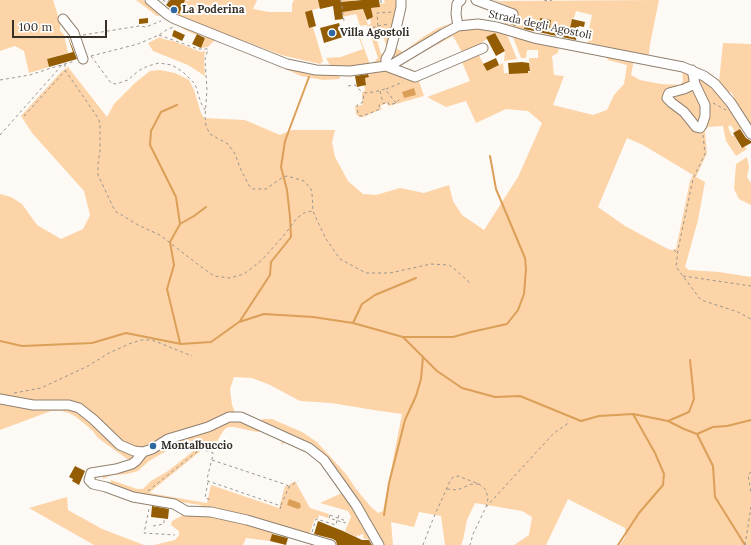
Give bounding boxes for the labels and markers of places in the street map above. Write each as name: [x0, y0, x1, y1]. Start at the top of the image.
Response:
place label: La Poderina: [182, 3, 245, 17]
marker: La Poderina: [169, 5, 179, 15]
place label: Villa Agostoli: [340, 26, 409, 40]
marker: Villa Agostoli: [327, 28, 337, 38]
place label: Montalbuccio: [161, 439, 233, 453]
marker: Montalbuccio: [148, 441, 158, 451]

